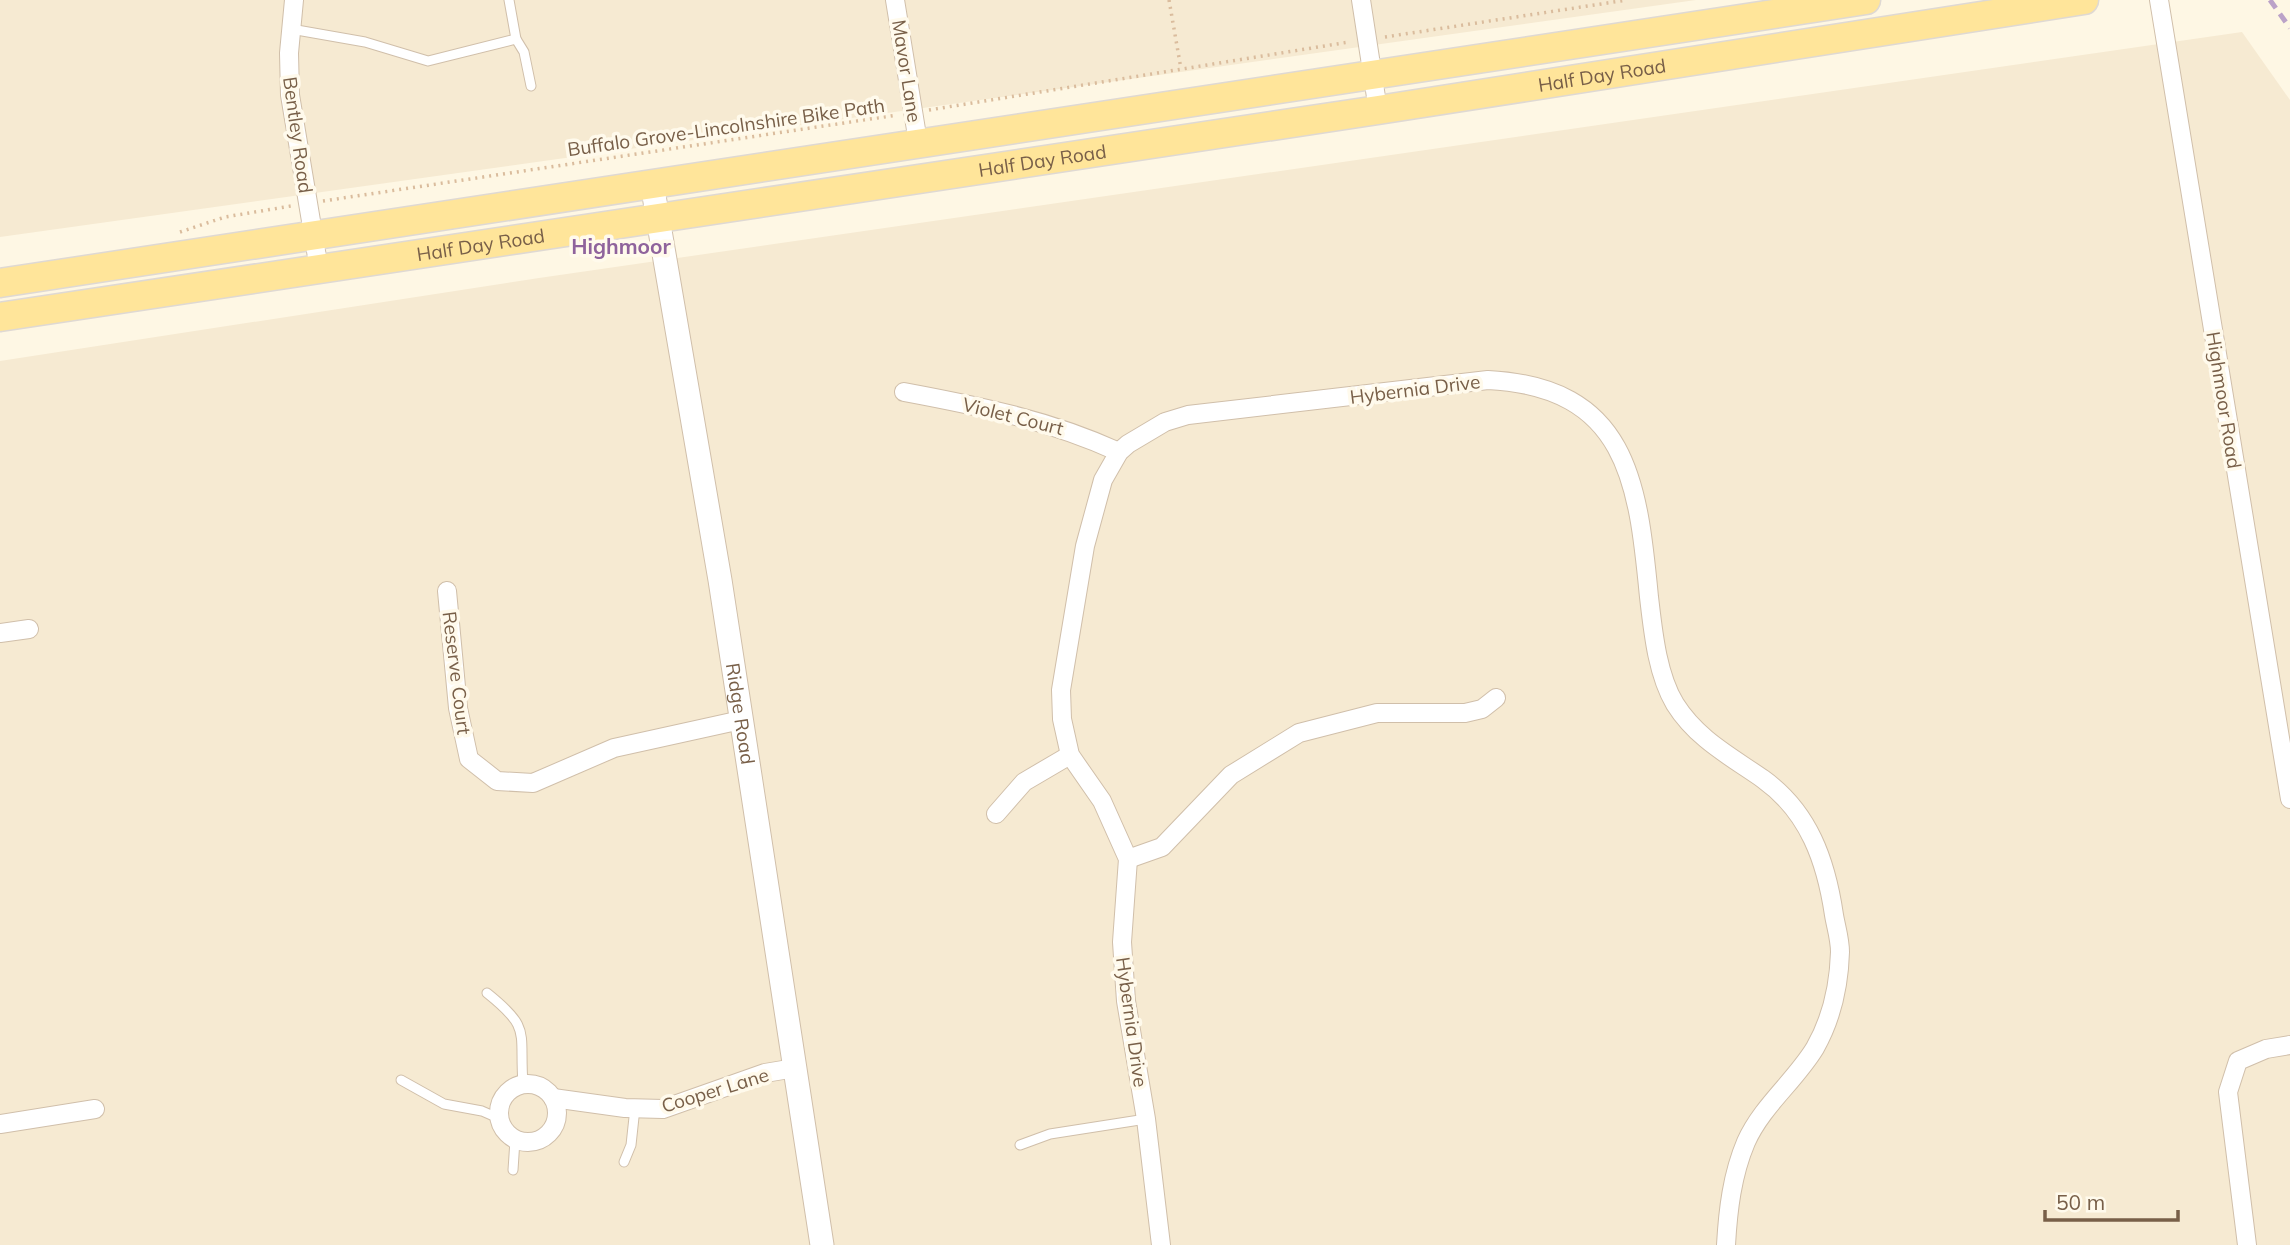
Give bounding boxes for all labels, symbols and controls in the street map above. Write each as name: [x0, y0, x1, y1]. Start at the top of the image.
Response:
street label: Mavor Lane: [887, 18, 927, 124]
street label: Half Day Road: [1536, 53, 1667, 97]
street label: Bentley Road: [278, 75, 318, 195]
street label: Buffalo Grove-Lincolnshire Bike Path: [566, 93, 886, 161]
street label: Half Day Road: [977, 139, 1108, 182]
street label: Half Day Road: [415, 223, 546, 266]
district label: Highmoor: [571, 233, 671, 259]
street label: Highmoor Road: [2201, 330, 2247, 470]
street label: Hybernia Drive: [1348, 369, 1482, 409]
street label: Violet Court: [960, 392, 1066, 440]
street label: Reserve Court: [438, 610, 477, 736]
street label: Ridge Road: [721, 661, 760, 766]
street label: Hybernia Drive: [1111, 955, 1153, 1089]
street label: Cooper Lane: [658, 1062, 772, 1118]
scale bar: [2045, 1178, 2178, 1222]
text: 50 m: [2056, 1189, 2105, 1215]

